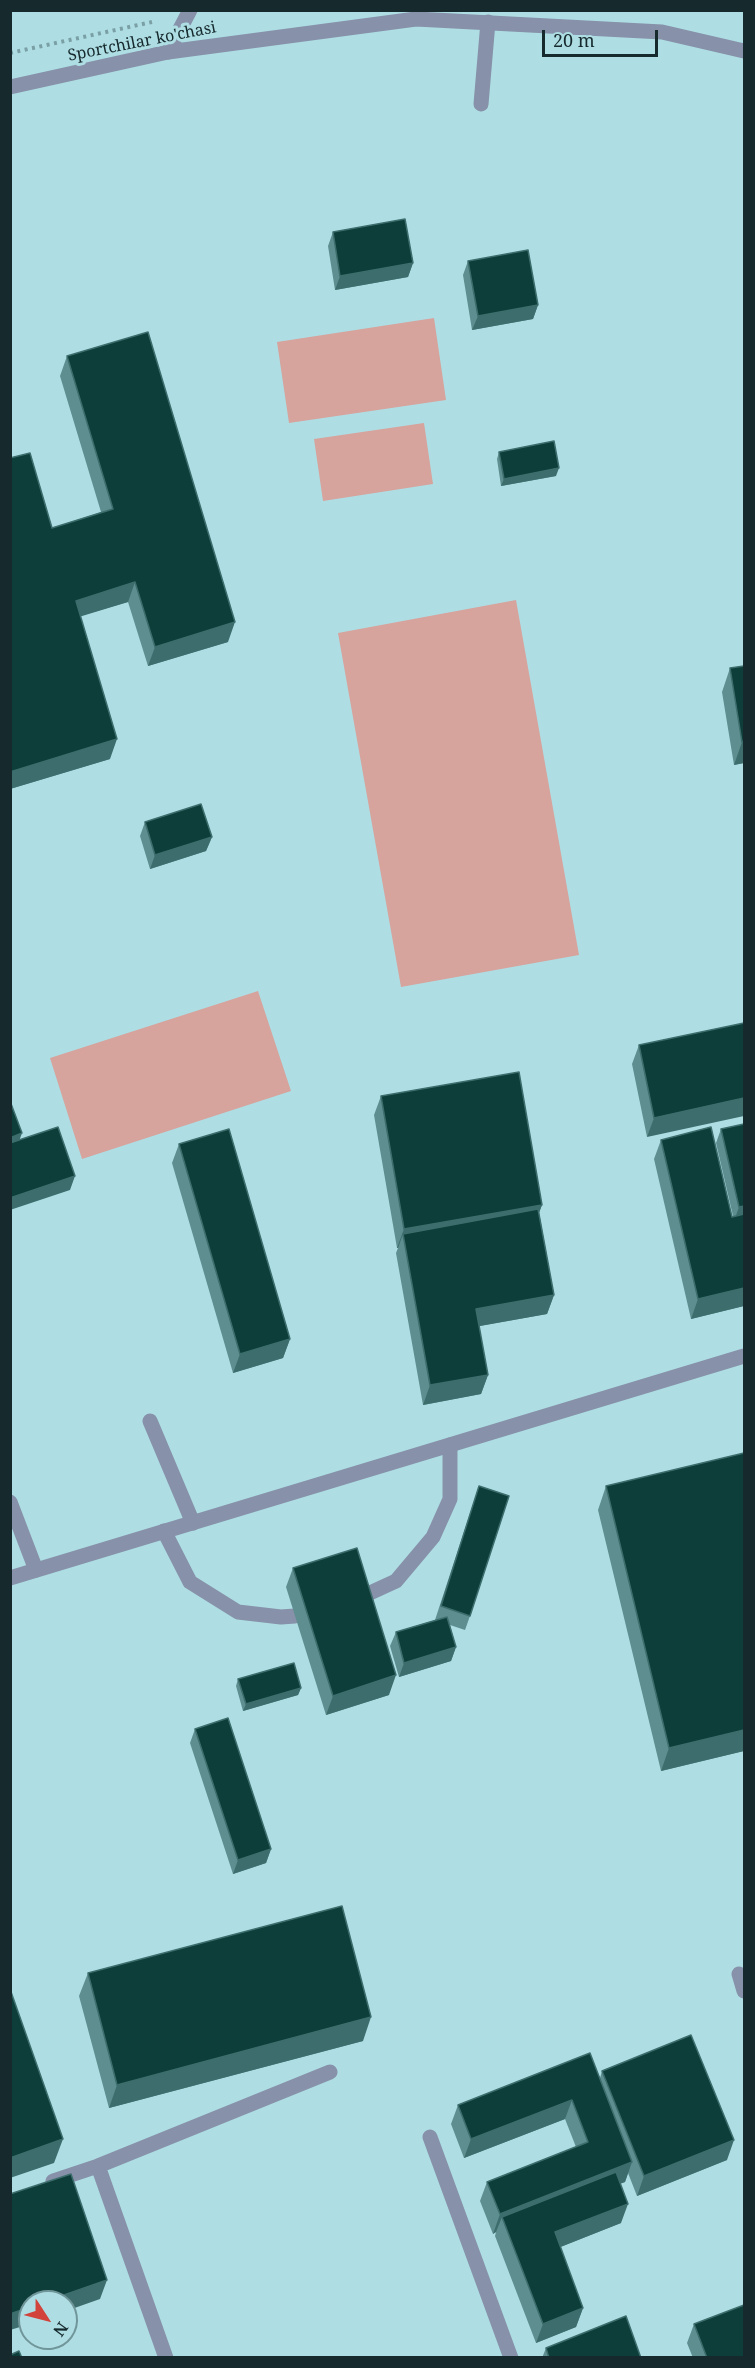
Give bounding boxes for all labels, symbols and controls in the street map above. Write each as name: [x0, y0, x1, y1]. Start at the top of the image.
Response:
street label: Sportchilar ko'chasi: [66, 18, 218, 66]
scale bar: [545, 18, 660, 56]
text: 20 m: [553, 28, 595, 52]
north arrow: [18, 2290, 78, 2350]
text: N: [48, 2318, 74, 2341]

